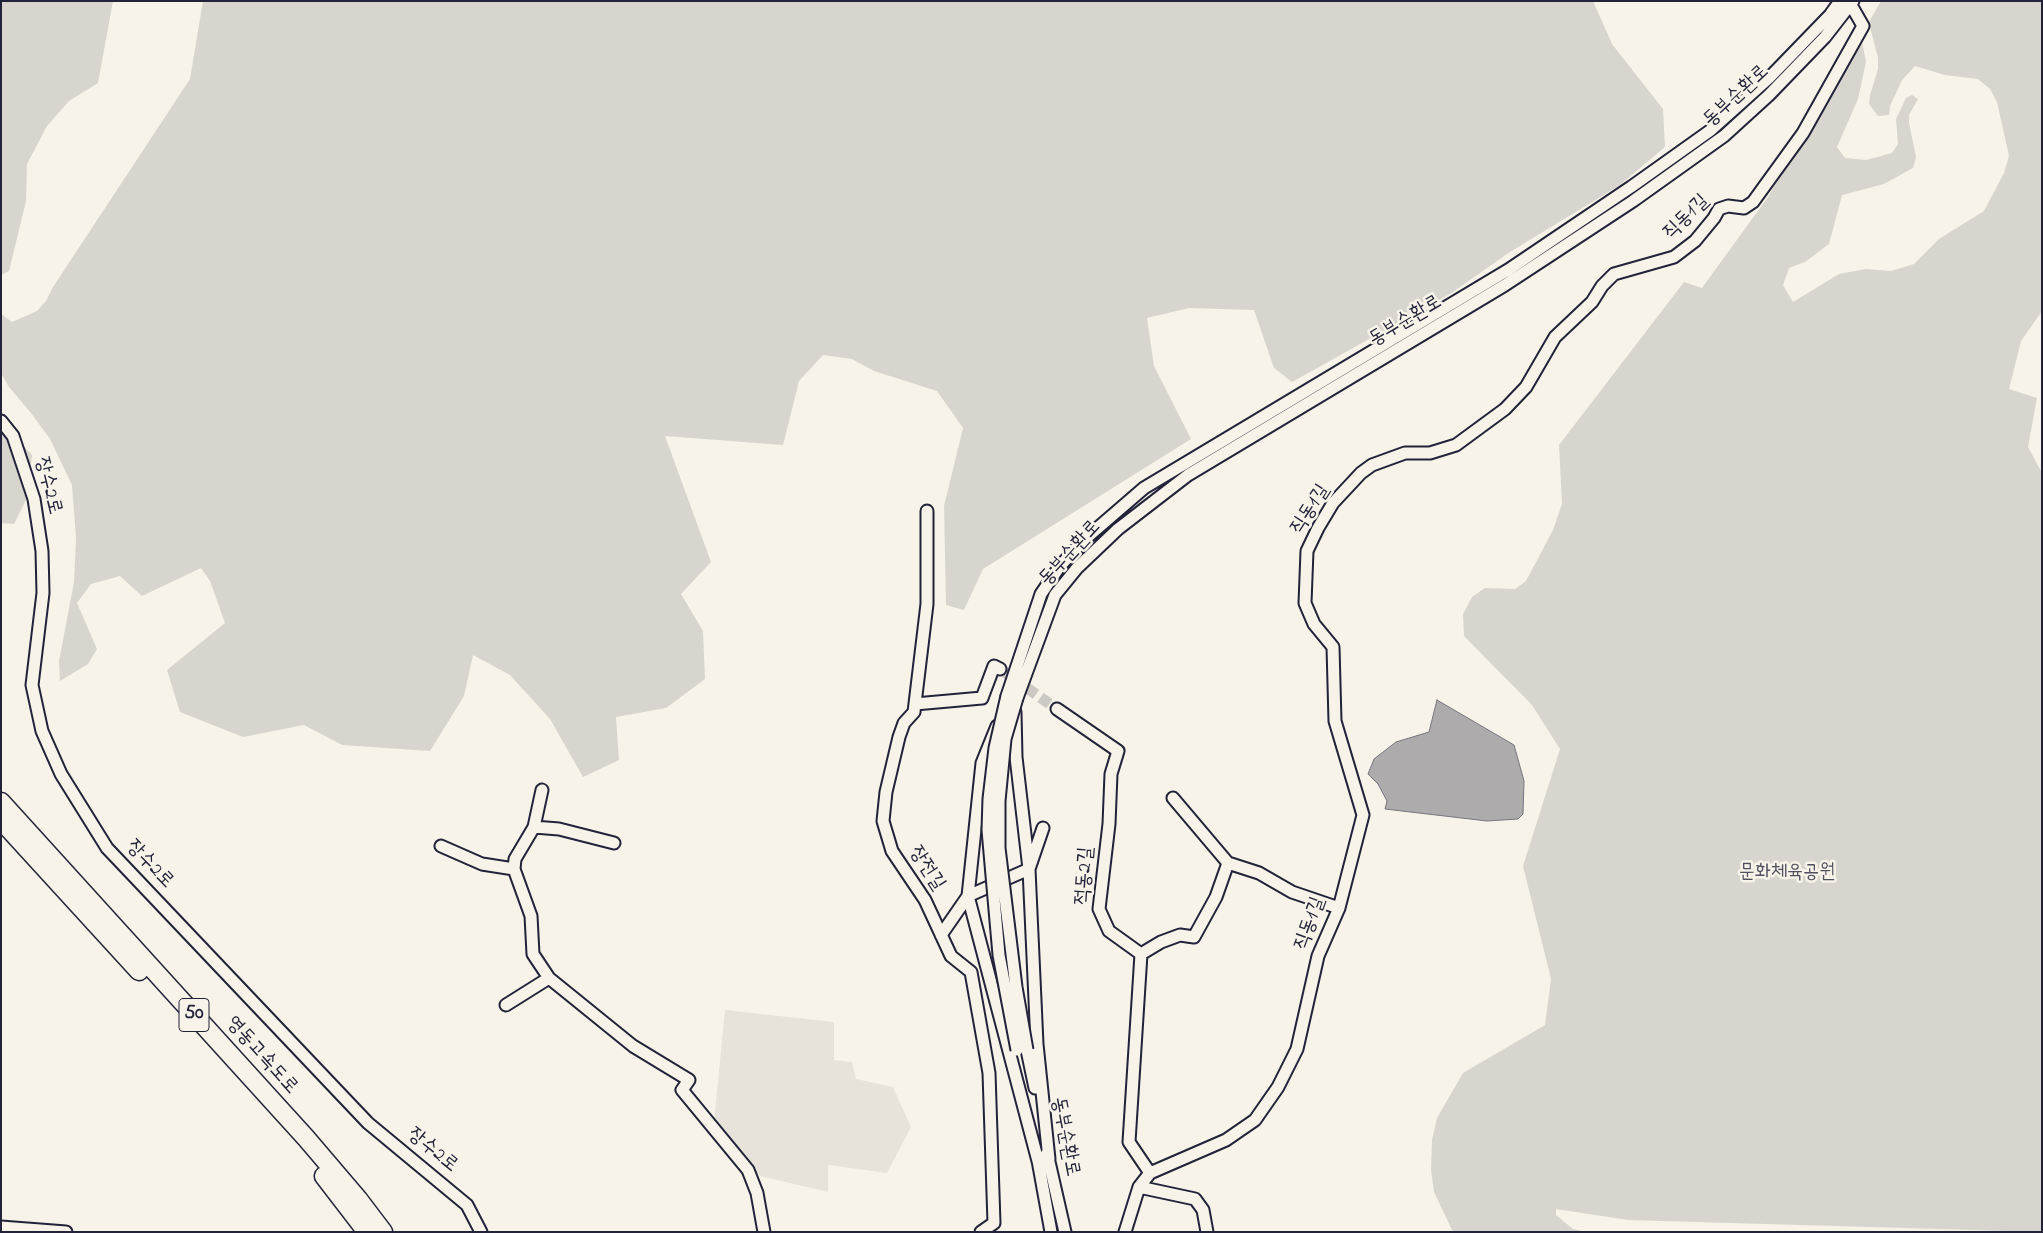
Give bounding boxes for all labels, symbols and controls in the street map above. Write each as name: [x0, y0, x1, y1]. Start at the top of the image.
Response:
street label: 동부순환로: [1699, 61, 1775, 133]
street label: 직동1길: [1659, 190, 1715, 246]
street label: 동부순환로: [1365, 291, 1447, 353]
street label: 장수2로: [28, 455, 66, 517]
street label: 직동1길: [1286, 481, 1336, 539]
street label: 동부순환로: [1035, 516, 1107, 592]
street label: 장수2로: [120, 836, 178, 894]
street label: 장전길: [903, 842, 949, 896]
street label: 적동2길: [1072, 846, 1100, 906]
park label: 문화체육공원: [1739, 862, 1835, 886]
street label: 직동1길: [1290, 894, 1332, 954]
road number: 50: [179, 998, 209, 1032]
street label: 영동고속도로: [220, 1012, 302, 1100]
street label: 동부순환로: [1045, 1095, 1083, 1179]
street label: 장수2로: [402, 1123, 462, 1179]

